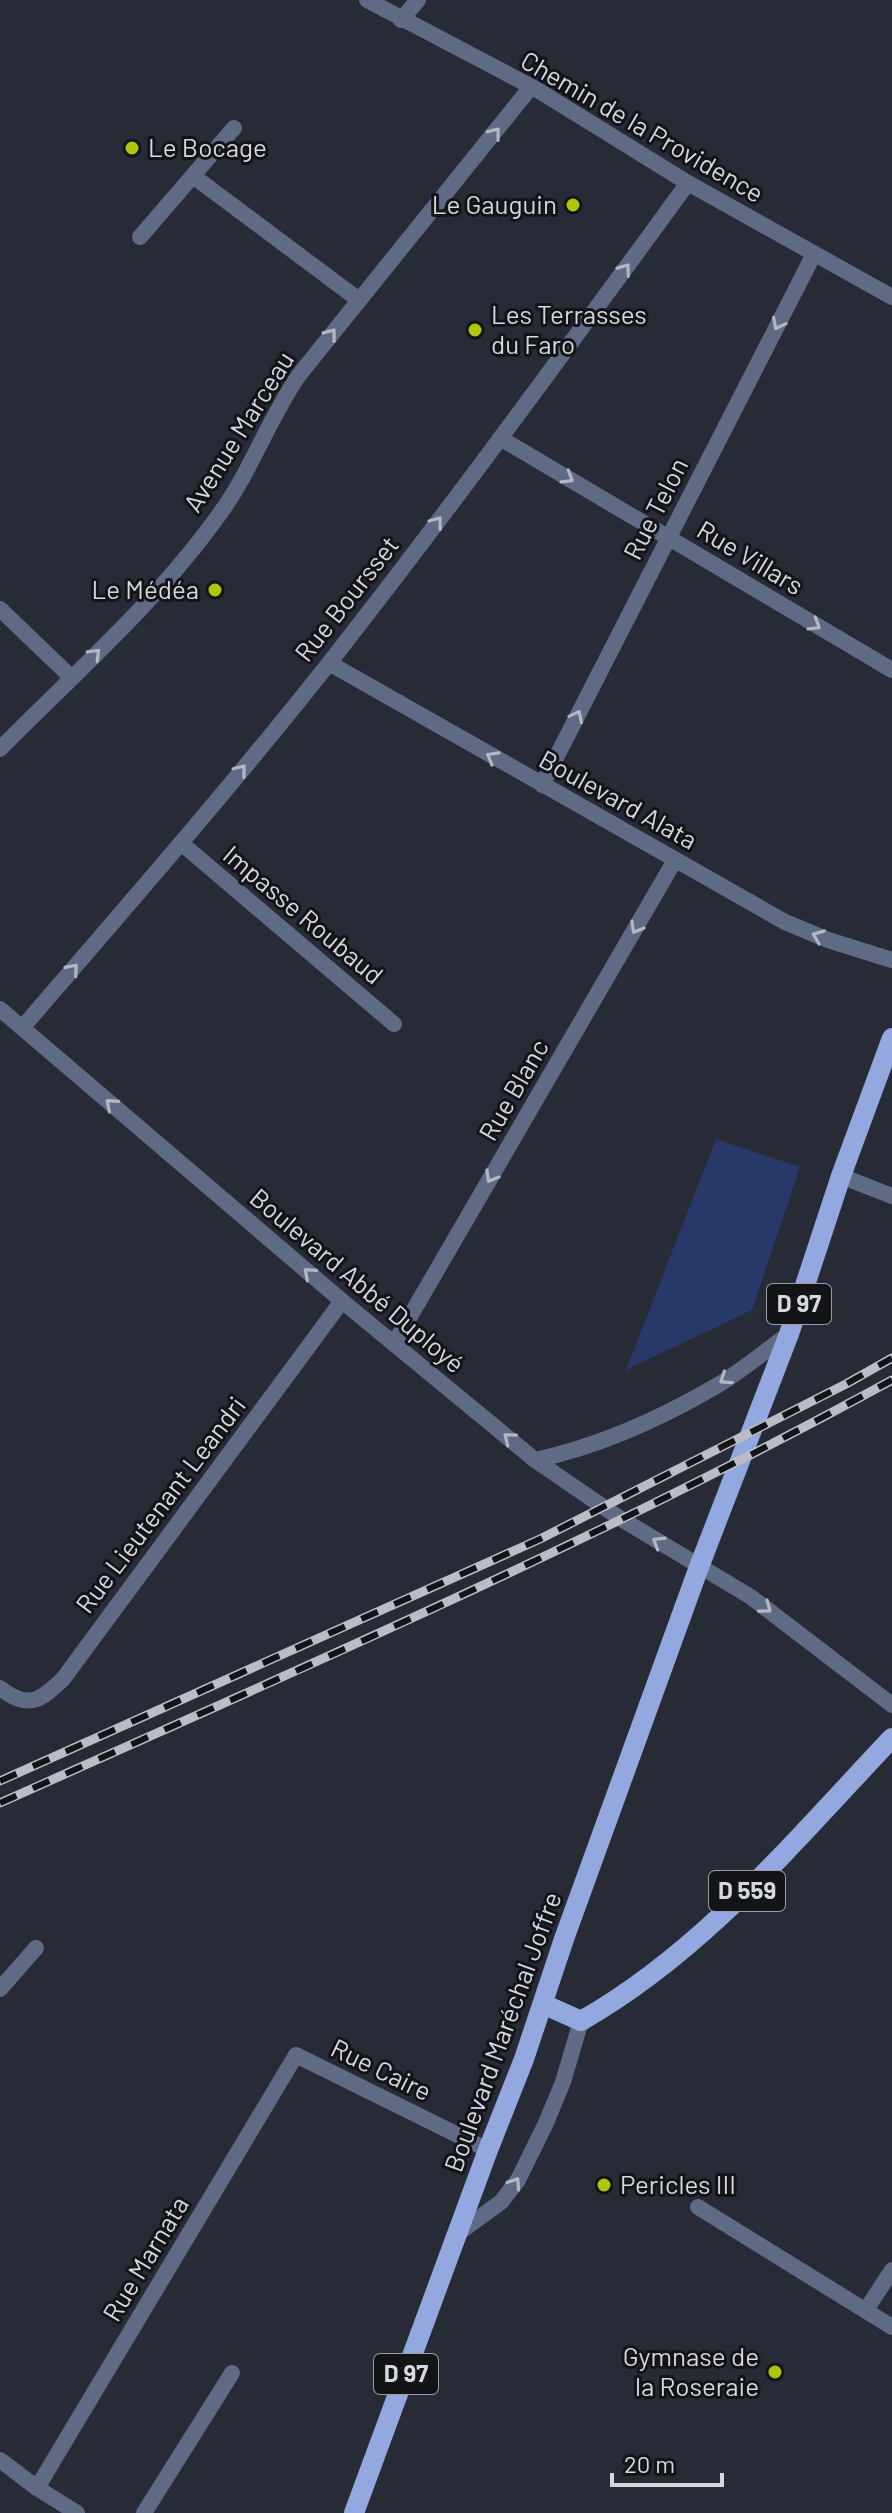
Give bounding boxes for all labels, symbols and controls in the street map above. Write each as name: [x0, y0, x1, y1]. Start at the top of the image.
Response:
street label: Chemin de la Providence: [516, 44, 770, 208]
one-way arrow: [485, 128, 500, 142]
place label: Le Bocage: [148, 131, 267, 162]
marker: Le Bocage: [123, 139, 141, 157]
place label: Le Gauguin: [432, 188, 557, 219]
marker: Le Gauguin: [564, 196, 582, 214]
one-way arrow: [616, 263, 630, 277]
place label: Les Terrasses du Faro: [491, 298, 647, 359]
one-way arrow: [773, 315, 788, 330]
marker: Les Terrasses du Faro: [466, 321, 484, 339]
one-way arrow: [321, 329, 336, 343]
street label: Avenue Marceau: [176, 345, 299, 517]
street label: Rue Telon: [616, 452, 693, 564]
one-way arrow: [559, 468, 574, 484]
street label: Rue Villars: [692, 513, 809, 600]
one-way arrow: [427, 516, 441, 531]
street label: Rue Boursset: [287, 529, 404, 667]
place label: Le Médéa: [92, 573, 199, 604]
marker: Le Médéa: [206, 581, 224, 599]
one-way arrow: [807, 615, 821, 630]
one-way arrow: [85, 649, 100, 663]
one-way arrow: [568, 709, 583, 724]
street label: Boulevard Alata: [534, 743, 703, 855]
one-way arrow: [486, 751, 501, 767]
one-way arrow: [231, 765, 246, 779]
street label: Impasse Roubaud: [218, 838, 390, 990]
one-way arrow: [630, 919, 646, 933]
one-way arrow: [812, 929, 826, 946]
one-way arrow: [63, 963, 78, 978]
street label: Rue Blanc: [471, 1033, 554, 1145]
one-way arrow: [106, 1099, 120, 1113]
one-way arrow: [485, 1168, 501, 1182]
street label: Boulevard Abbé Duployé: [245, 1181, 471, 1379]
one-way arrow: [303, 1268, 318, 1282]
road number: D 97: [767, 1284, 831, 1324]
one-way arrow: [720, 1369, 734, 1384]
street label: Rue Lieutenant Leandri: [68, 1390, 251, 1618]
one-way arrow: [503, 1434, 518, 1448]
one-way arrow: [653, 1537, 667, 1552]
one-way arrow: [757, 1599, 771, 1613]
road number: D 559: [709, 1871, 785, 1911]
street label: Boulevard Maréchal Joffre: [436, 1887, 567, 2176]
street label: Rue Caire: [326, 2031, 437, 2106]
place label: Pericles III: [620, 2168, 736, 2199]
marker: Pericles III: [595, 2176, 613, 2194]
one-way arrow: [505, 2177, 520, 2191]
street label: Rue Marnata: [95, 2190, 194, 2326]
place label: Gymnase de la Roseraie: [623, 2340, 759, 2401]
road number: D 97: [374, 2354, 438, 2394]
marker: Gymnase de la Roseraie: [766, 2363, 784, 2381]
scale bar: [612, 2437, 722, 2487]
text: 20 m: [624, 2449, 675, 2478]

